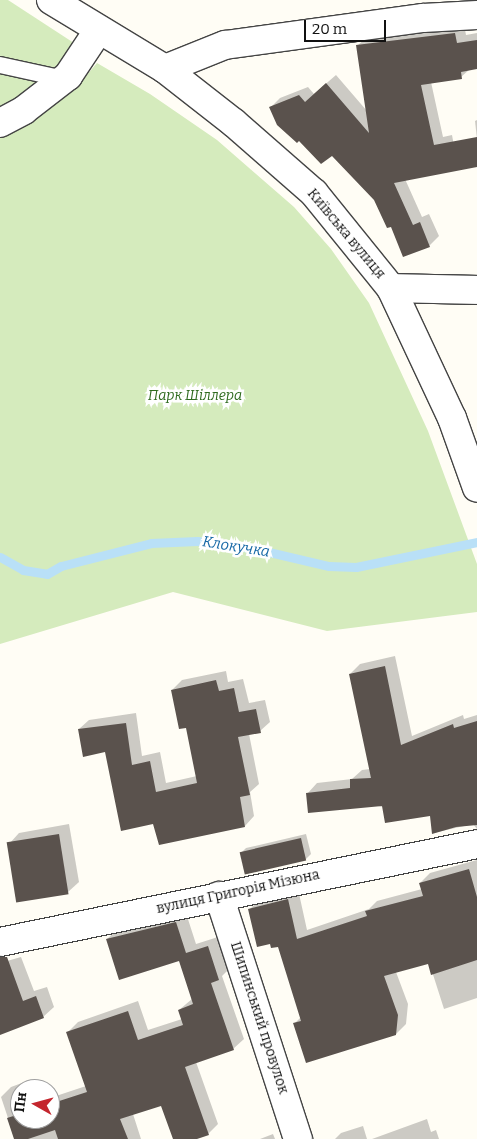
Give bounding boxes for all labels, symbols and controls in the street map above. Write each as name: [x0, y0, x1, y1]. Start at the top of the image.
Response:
scale bar: [307, 10, 390, 42]
text: 20 m: [312, 20, 347, 38]
street label: Київська вулиця: [303, 186, 389, 282]
park label: Парк Шіллера: [148, 388, 242, 404]
water label: Клокучка: [201, 533, 271, 561]
street label: вулиця Григорія Мізюна: [155, 866, 321, 918]
street label: Шипинський провулок: [226, 940, 292, 1096]
north arrow: [10, 1079, 60, 1129]
text: Пн: [11, 1091, 30, 1113]

